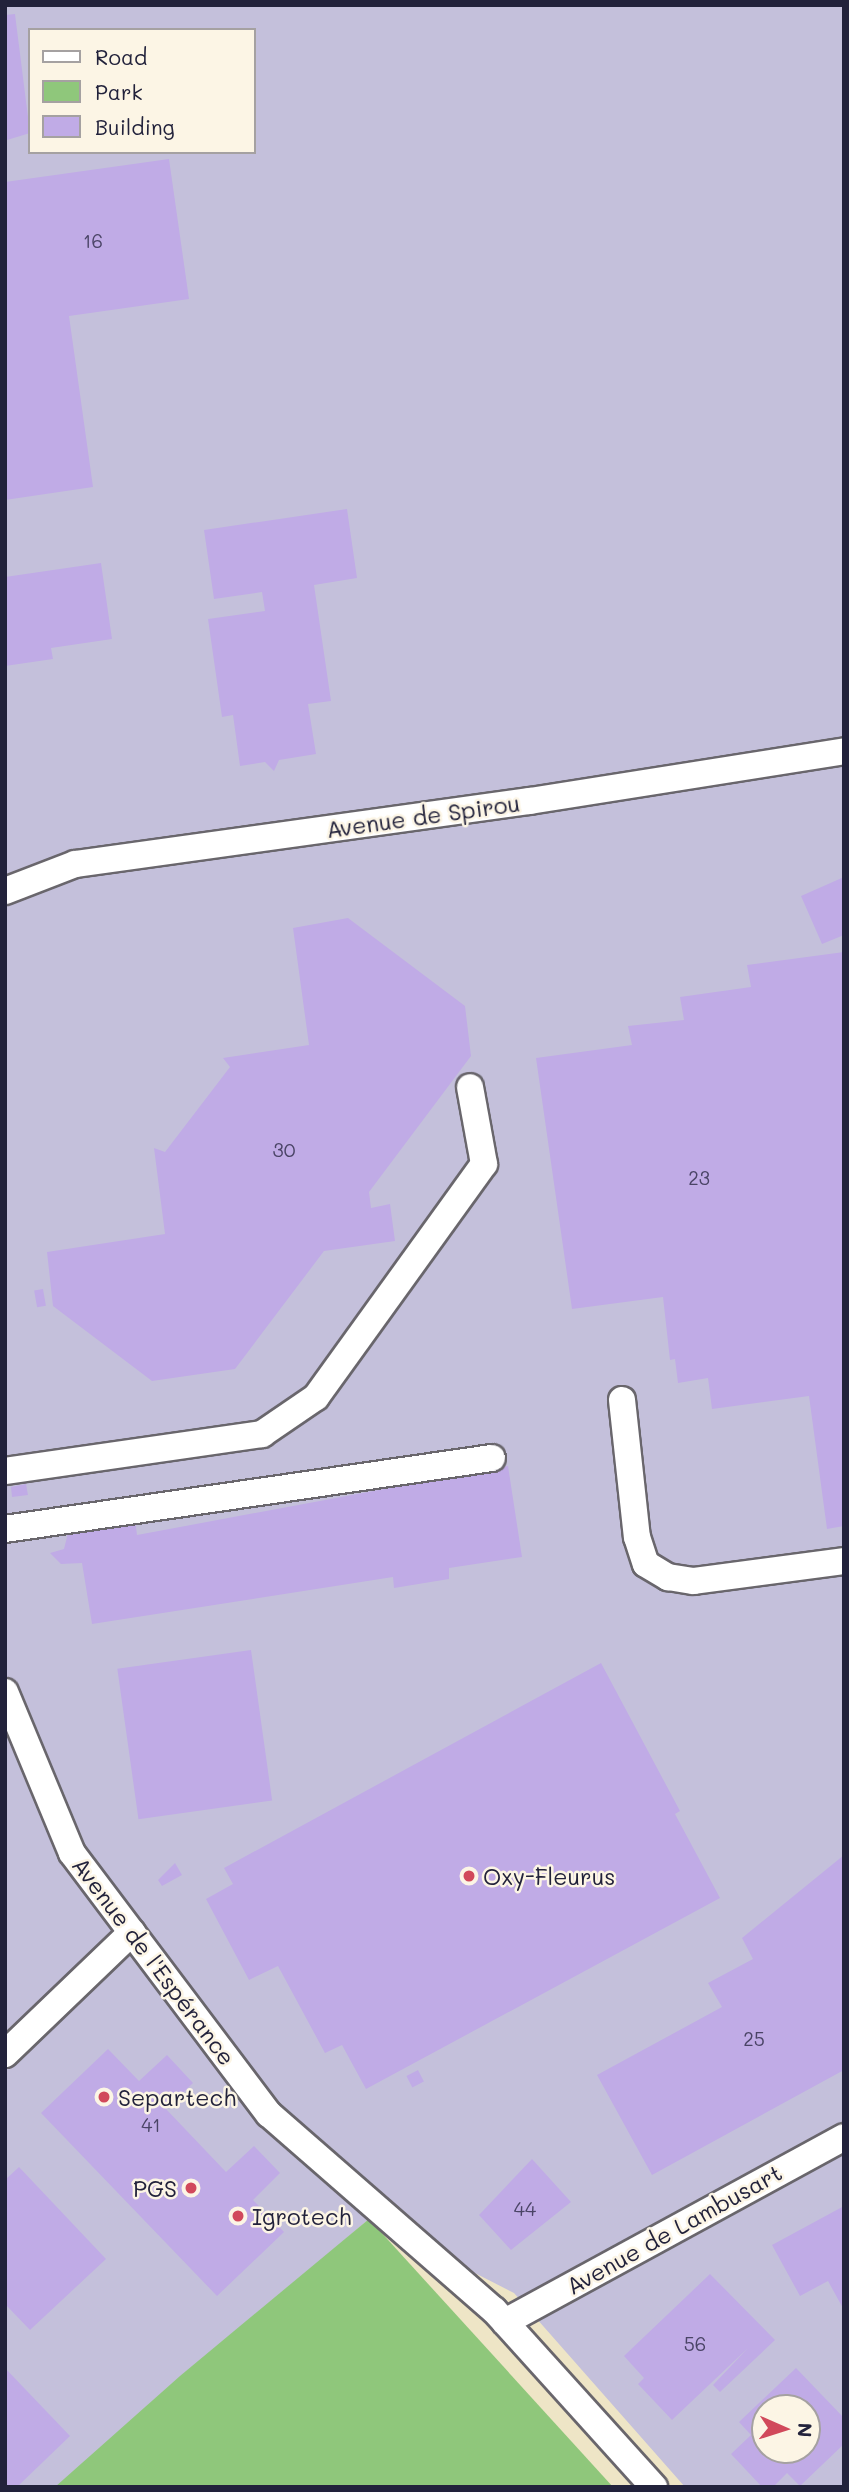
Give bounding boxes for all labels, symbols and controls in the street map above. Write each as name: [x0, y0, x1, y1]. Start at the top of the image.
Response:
legend: [28, 28, 256, 154]
text: Road: [95, 43, 147, 70]
text: Park: [95, 78, 143, 105]
text: Building: [95, 113, 175, 140]
house number: 16: [83, 230, 103, 252]
street label: Avenue de Spirou: [324, 789, 522, 843]
house number: 30: [273, 1139, 295, 1161]
house number: 23: [688, 1167, 710, 1189]
street label: Avenue de l'Espérance: [67, 1852, 241, 2070]
place label: Oxy-Fleurus: [483, 1862, 615, 1890]
marker: Oxy-Fleurus: [461, 1868, 477, 1884]
house number: 25: [743, 2028, 765, 2050]
place label: Separtech: [118, 2083, 236, 2111]
marker: Separtech: [96, 2089, 112, 2105]
house number: 41: [141, 2114, 161, 2136]
street label: Avenue de Lambusart: [561, 2158, 787, 2300]
place label: PGS: [133, 2174, 177, 2202]
marker: PGS: [183, 2180, 199, 2196]
house number: 44: [514, 2198, 536, 2220]
place label: Igrotech: [252, 2202, 351, 2230]
marker: Igrotech: [230, 2208, 246, 2224]
house number: 56: [684, 2333, 706, 2355]
north arrow: [751, 2394, 821, 2464]
text: N: [793, 2422, 818, 2438]

